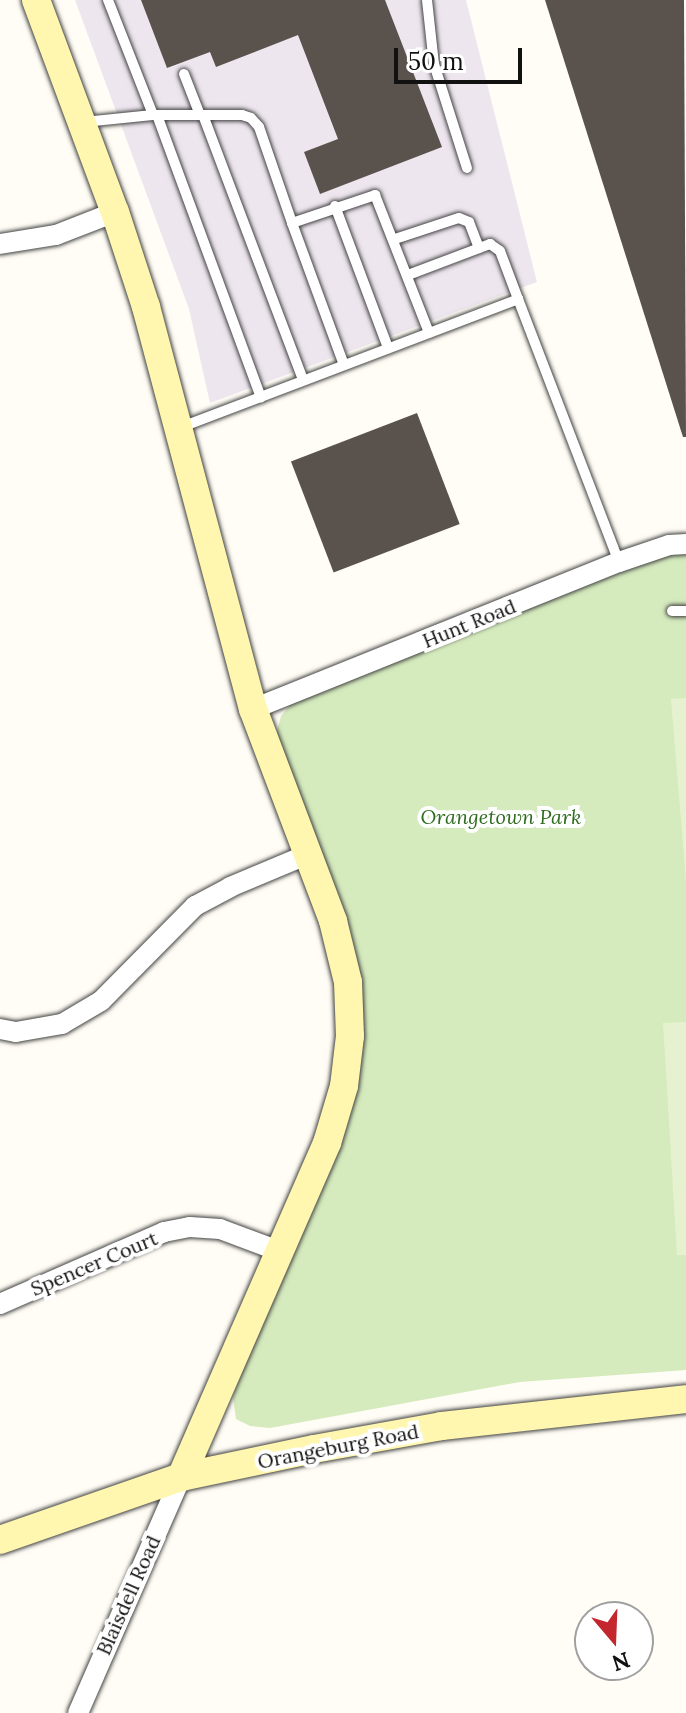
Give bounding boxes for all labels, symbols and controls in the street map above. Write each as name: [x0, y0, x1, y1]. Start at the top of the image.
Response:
scale bar: [398, 32, 526, 82]
text: 50 m: [408, 46, 464, 77]
street label: Hunt Road: [419, 593, 519, 653]
park label: Orangetown Park: [421, 804, 581, 828]
street label: Spencer Court: [27, 1225, 161, 1301]
street label: Orangeburg Road: [255, 1419, 421, 1473]
street label: Blaisdell Road: [91, 1532, 165, 1658]
north arrow: [574, 1601, 654, 1681]
text: N: [609, 1646, 634, 1678]

